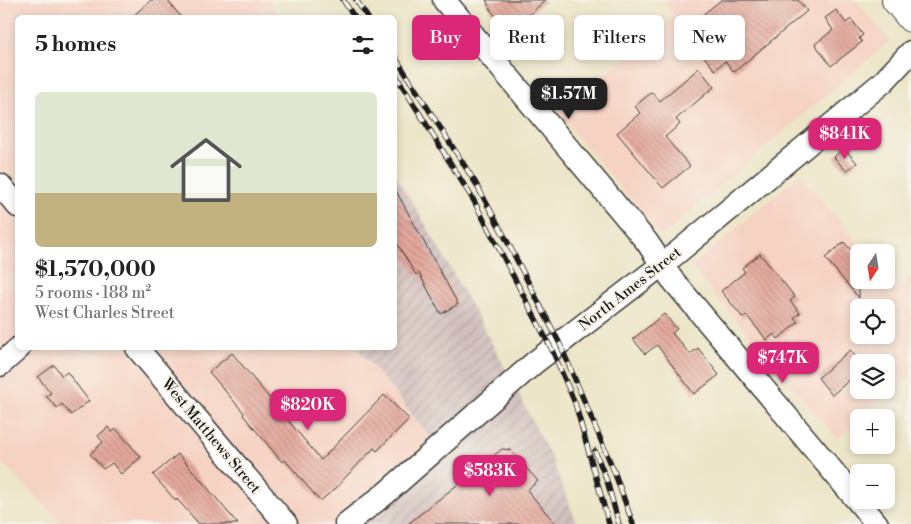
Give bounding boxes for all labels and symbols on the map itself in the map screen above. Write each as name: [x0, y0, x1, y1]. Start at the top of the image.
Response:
pin: $1.57M: [528, 78, 610, 120]
pin: $841K: [810, 118, 880, 160]
street label: North Ames Street: [575, 243, 686, 335]
north arrow: [850, 244, 895, 289]
pin: $747K: [748, 342, 818, 384]
street label: West Matthews Street: [157, 374, 265, 498]
pin: $820K: [273, 388, 343, 431]
pin: $583K: [455, 454, 525, 497]

